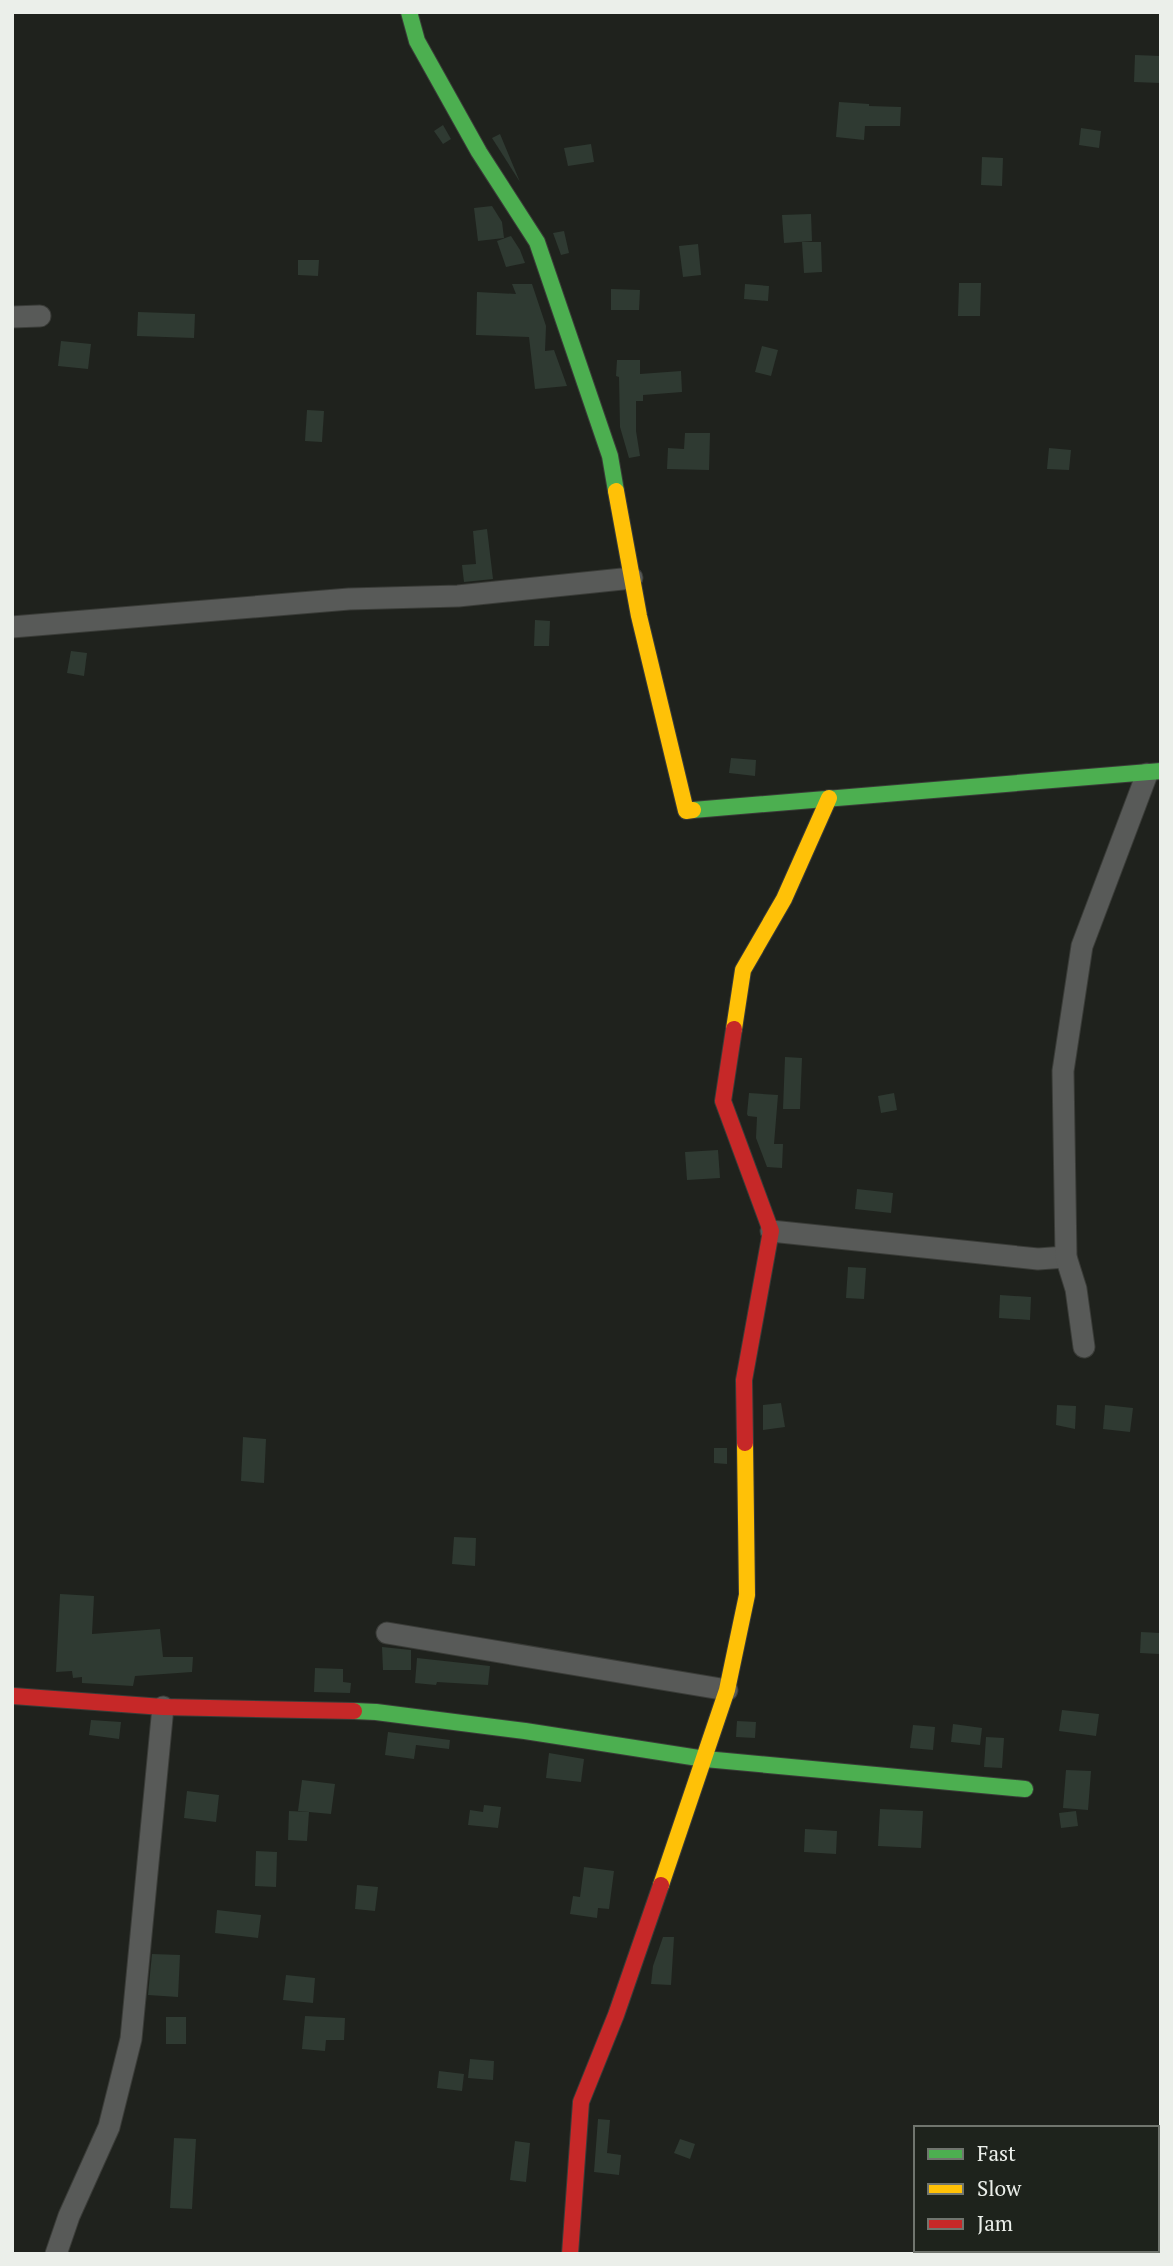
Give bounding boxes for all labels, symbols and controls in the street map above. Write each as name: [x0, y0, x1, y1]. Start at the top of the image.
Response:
legend: [914, 2126, 1159, 2252]
text: Fast: [977, 2139, 1016, 2167]
text: Slow: [977, 2174, 1022, 2202]
text: Jam: [977, 2209, 1013, 2237]

